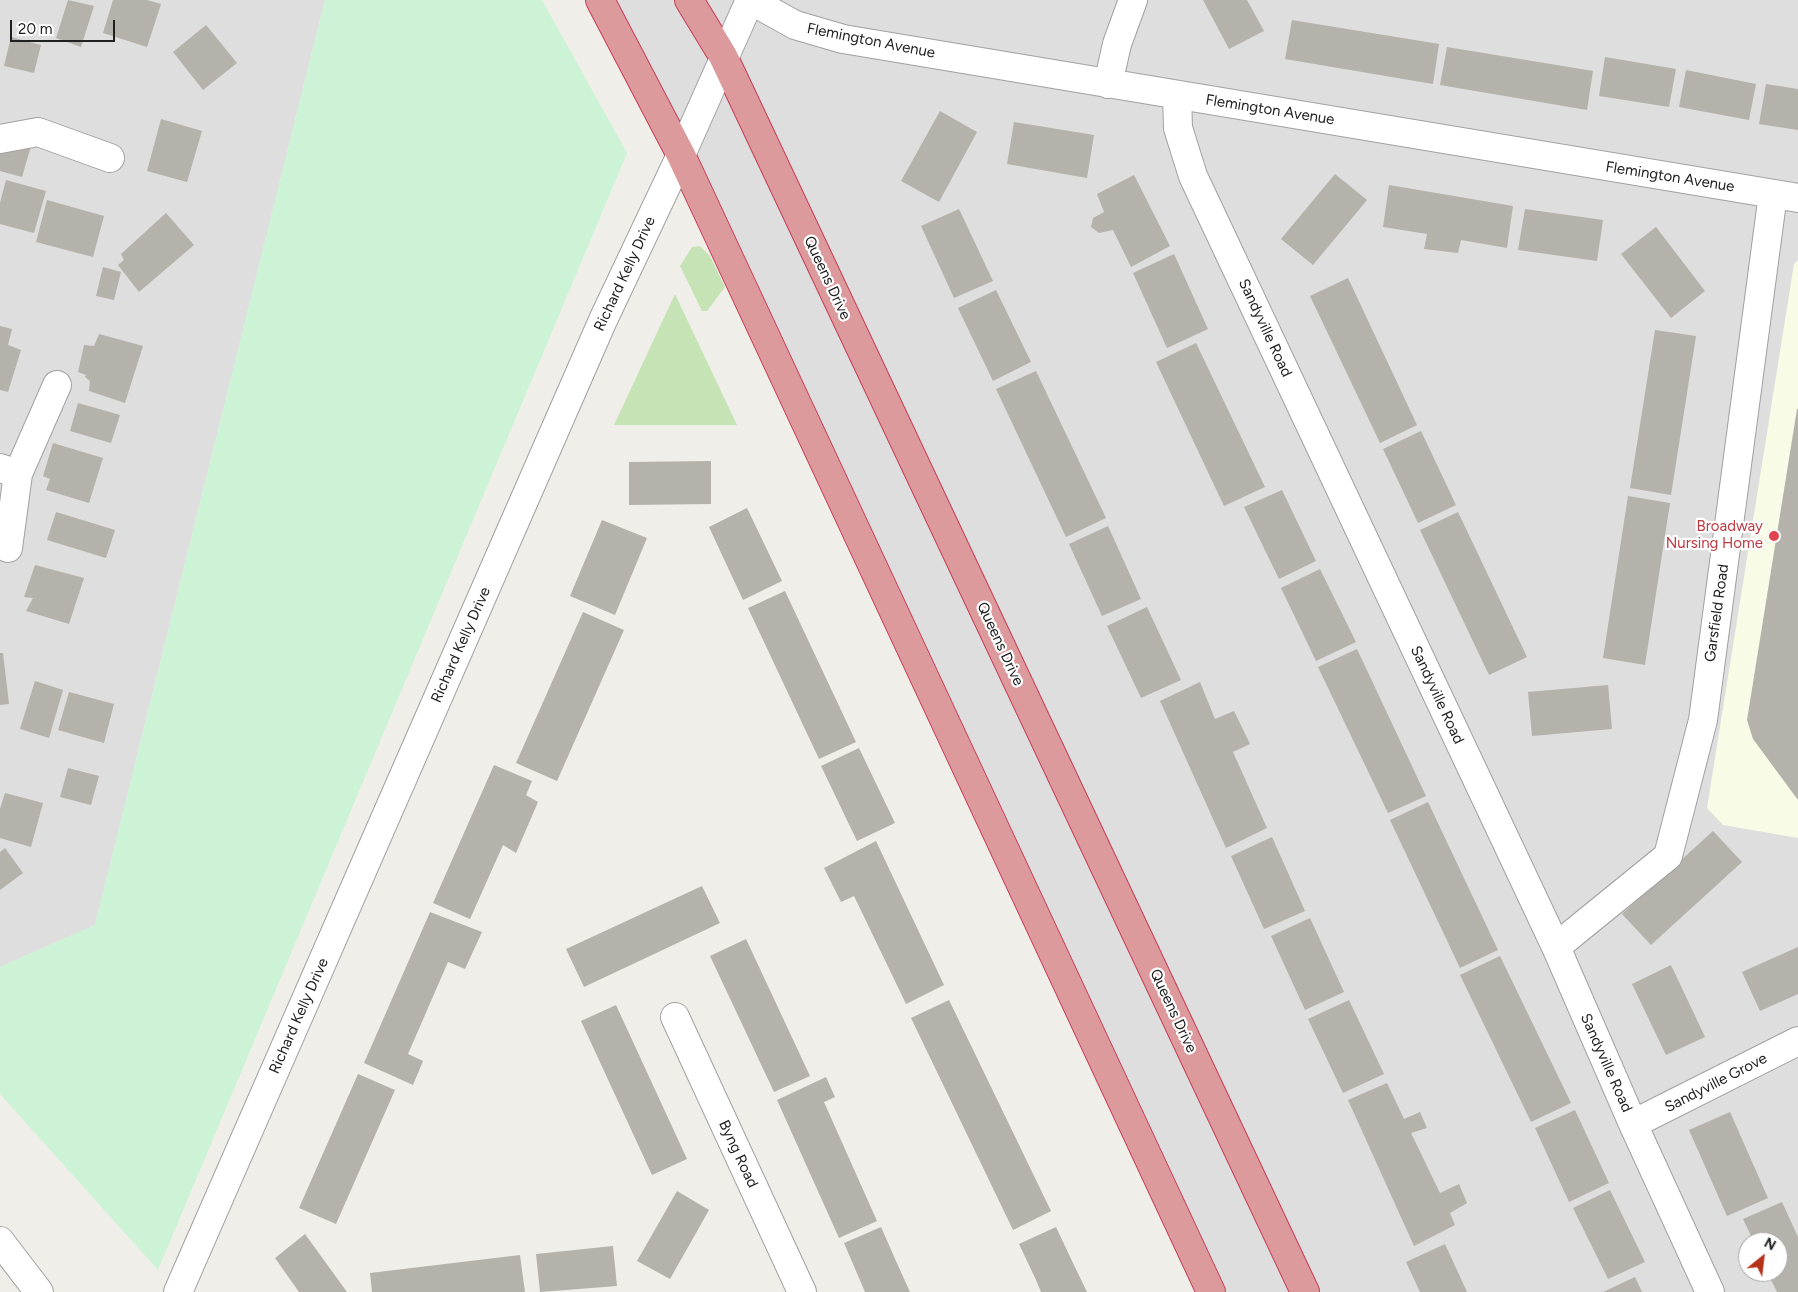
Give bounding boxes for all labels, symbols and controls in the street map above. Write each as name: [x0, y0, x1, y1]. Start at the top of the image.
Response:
scale bar: [12, 10, 118, 42]
text: 20 m: [18, 20, 52, 38]
street label: Flemington Avenue: [805, 20, 937, 62]
street label: Flemington Avenue: [1204, 91, 1336, 129]
street label: Flemington Avenue: [1604, 158, 1736, 196]
street label: Richard Kelly Drive: [591, 214, 659, 334]
street label: Queens Drive: [800, 233, 854, 323]
street label: Sandyville Road: [1234, 276, 1296, 380]
place label: Broadway Nursing Home: [1666, 518, 1763, 553]
marker: Broadway Nursing Home: [1767, 529, 1781, 543]
street label: Garsfield Road: [1701, 563, 1733, 663]
street label: Richard Kelly Drive: [427, 584, 495, 706]
street label: Queens Drive: [973, 599, 1027, 689]
street label: Sandyville Road: [1406, 643, 1468, 747]
street label: Richard Kelly Drive: [265, 955, 333, 1077]
street label: Queens Drive: [1146, 966, 1200, 1056]
street label: Sandyville Road: [1576, 1011, 1636, 1115]
street label: Sandyville Grove: [1662, 1049, 1770, 1117]
street label: Byng Road: [715, 1117, 761, 1191]
north arrow: [1738, 1232, 1788, 1282]
text: N: [1761, 1234, 1779, 1254]

